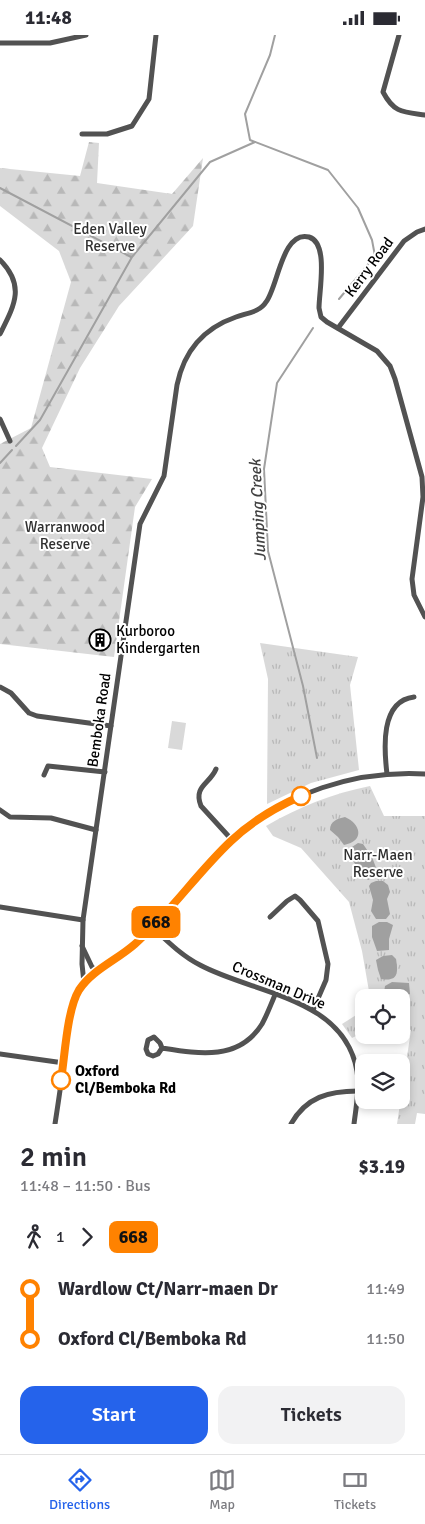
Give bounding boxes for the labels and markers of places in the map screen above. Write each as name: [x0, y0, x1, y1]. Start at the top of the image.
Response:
place label: Kurboroo Kindergarten: [116, 622, 200, 657]
building icon: Kurboroo Kindergarten: [88, 628, 112, 652]
unlabelled marker: [291, 786, 311, 806]
place label: Oxford Cl/Bemboka Rd: [75, 1062, 176, 1097]
marker: Oxford Cl/Bemboka Rd: [51, 1070, 71, 1090]

